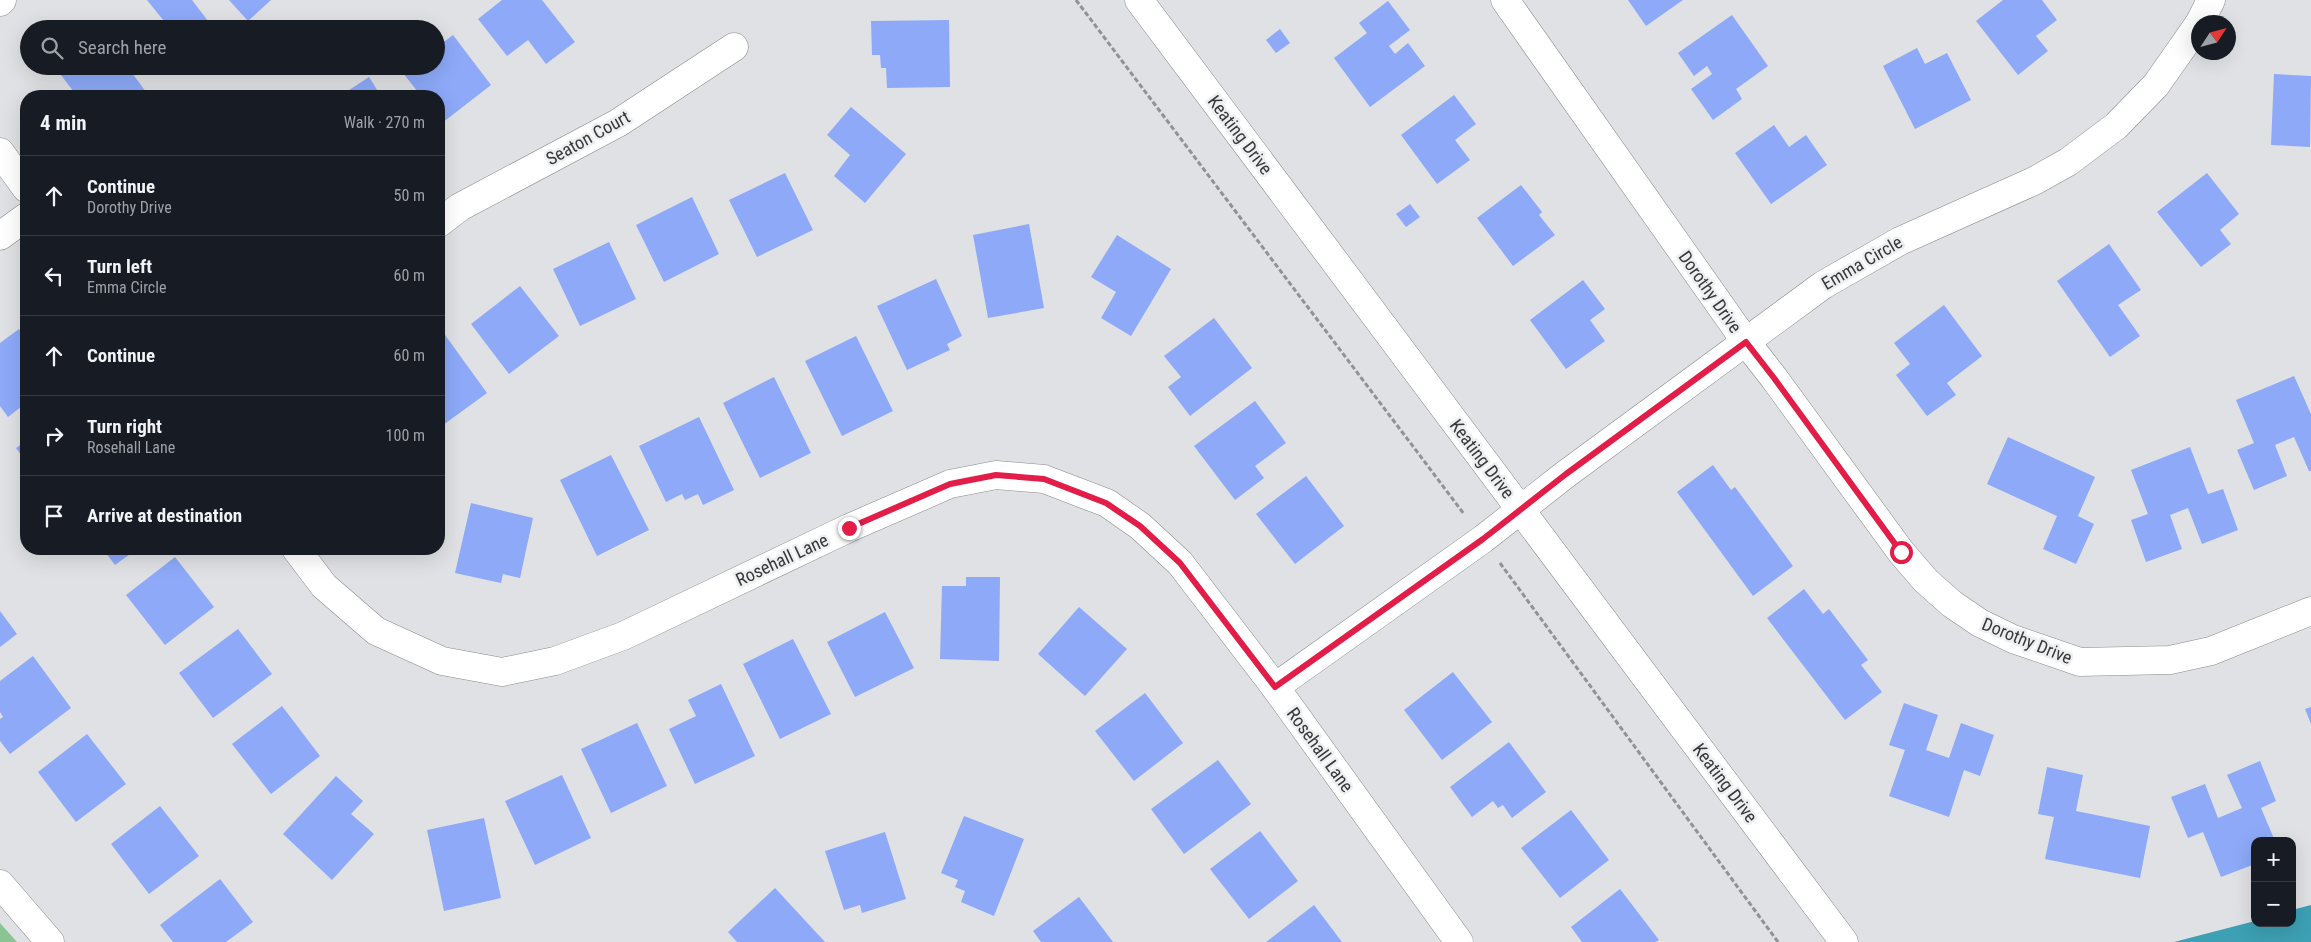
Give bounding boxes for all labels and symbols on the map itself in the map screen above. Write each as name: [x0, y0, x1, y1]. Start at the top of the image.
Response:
north arrow: [2191, 15, 2236, 60]
street label: Keating Drive: [1204, 91, 1277, 178]
street label: Seaton Court: [542, 106, 633, 169]
street label: Emma Circle: [1818, 231, 1906, 294]
street label: Dorothy Drive: [1675, 247, 1746, 337]
street label: Keating Drive: [1446, 415, 1519, 502]
route end: [838, 517, 861, 540]
street label: Rosehall Lane: [732, 529, 831, 590]
route start: [1890, 541, 1913, 564]
street label: Dorothy Drive: [1979, 613, 2075, 668]
street label: Rosehall Lane: [1283, 703, 1358, 796]
street label: Keating Drive: [1689, 739, 1762, 826]

